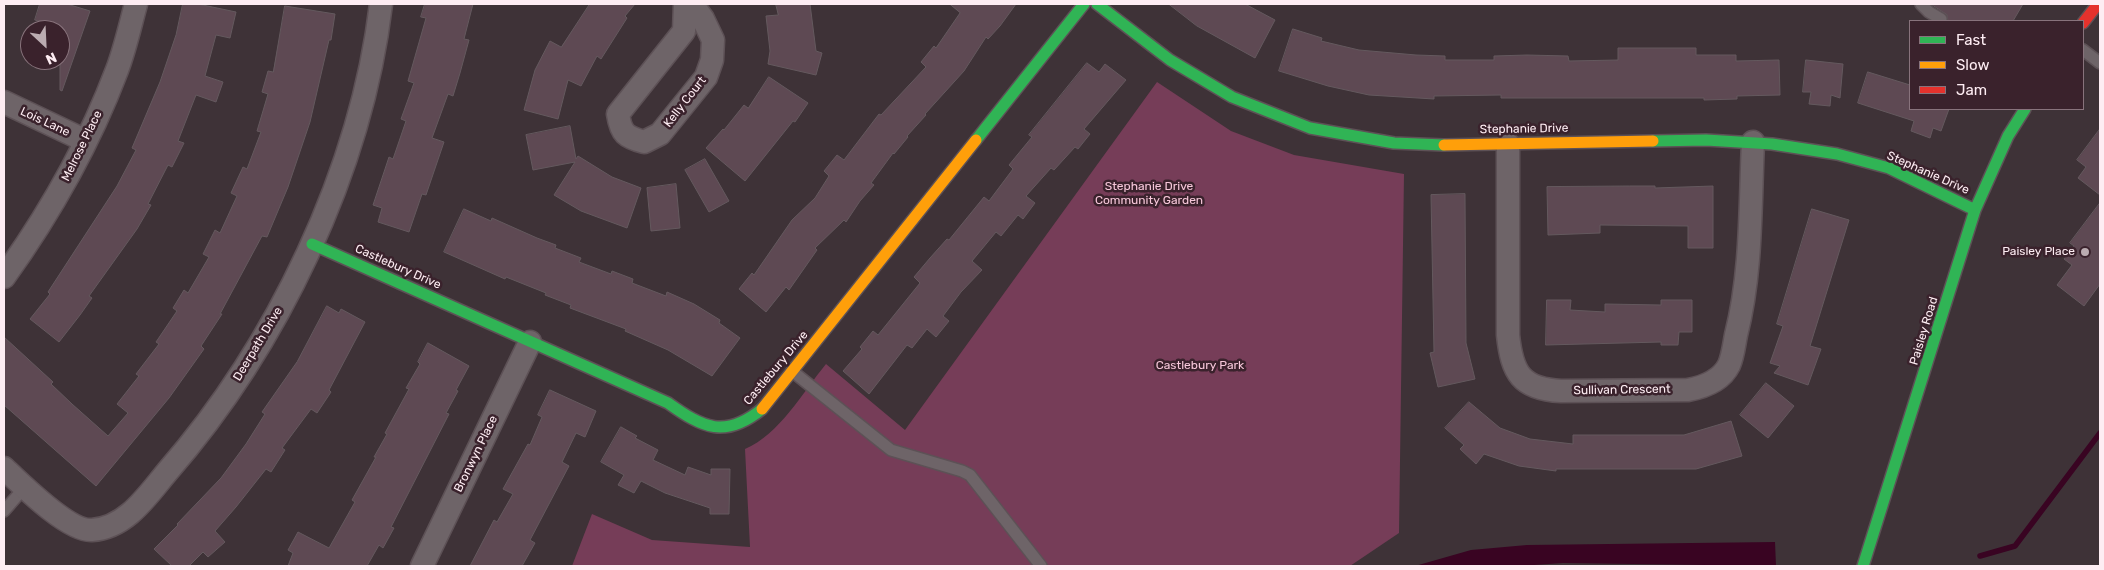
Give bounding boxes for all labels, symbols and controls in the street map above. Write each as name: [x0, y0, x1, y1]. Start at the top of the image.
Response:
north arrow: [20, 20, 70, 70]
legend: [1909, 20, 2084, 110]
text: Fast: [1956, 31, 1986, 49]
text: N: [43, 48, 59, 68]
text: Slow: [1956, 56, 1989, 74]
street label: Kelly Court: [661, 74, 709, 130]
text: Jam: [1956, 81, 1987, 99]
street label: Lois Lane: [18, 104, 72, 140]
street label: Melrose Place: [59, 108, 105, 184]
street label: Stephanie Drive: [1480, 121, 1568, 137]
street label: Stephanie Drive: [1885, 148, 1971, 198]
park label: Stephanie Drive Community Garden: [1095, 180, 1203, 208]
street label: Castlebury Drive: [353, 242, 443, 292]
place label: Paisley Place: [2002, 245, 2075, 259]
marker: Paisley Place: [2079, 246, 2091, 258]
street label: Paisley Road: [1907, 295, 1941, 367]
street label: Deerpath Drive: [230, 304, 286, 384]
street label: Castlebury Drive: [741, 328, 811, 408]
park label: Castlebury Park: [1156, 359, 1244, 373]
street label: Sullivan Crescent: [1573, 382, 1671, 398]
street label: Bronwyn Place: [451, 413, 501, 495]

